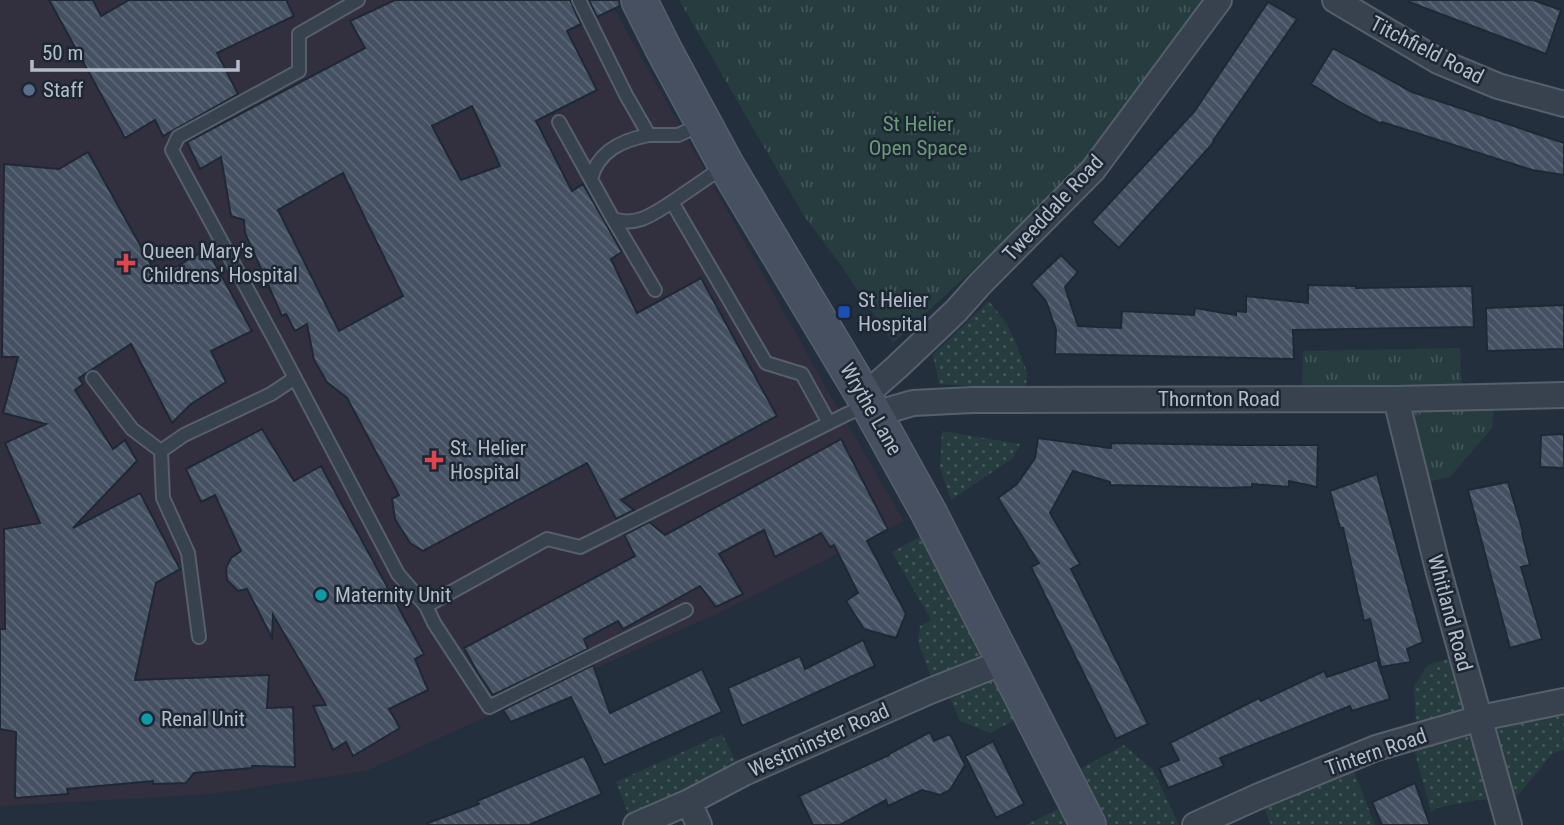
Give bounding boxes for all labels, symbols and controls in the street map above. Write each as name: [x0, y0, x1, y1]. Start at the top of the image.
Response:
street label: Titchfield Road: [1366, 11, 1488, 89]
scale bar: [32, 28, 238, 72]
text: 50 m: [42, 41, 83, 65]
place label: Staff: [43, 78, 84, 102]
marker: Staff: [21, 82, 37, 98]
park label: St Helier Open Space: [869, 112, 967, 160]
street label: Tweeddale Road: [998, 150, 1108, 266]
place label: Queen Mary's Childrens' Hospital: [142, 239, 298, 287]
marker: Queen Mary's Childrens' Hospital: [116, 253, 136, 273]
place label: St Helier Hospital: [858, 288, 929, 336]
marker: St Helier Hospital: [836, 304, 852, 320]
street label: Wrythe Lane: [835, 359, 907, 459]
street label: Thornton Road: [1158, 387, 1280, 411]
place label: St. Helier Hospital: [450, 436, 526, 484]
marker: St. Helier Hospital: [424, 450, 444, 470]
street label: Whitland Road: [1423, 552, 1477, 674]
place label: Maternity Unit: [335, 583, 451, 607]
marker: Maternity Unit: [313, 587, 329, 603]
street label: Westminster Road: [745, 698, 893, 782]
place label: Renal Unit: [161, 707, 245, 731]
marker: Renal Unit: [139, 711, 155, 727]
street label: Tintern Road: [1322, 723, 1430, 781]

